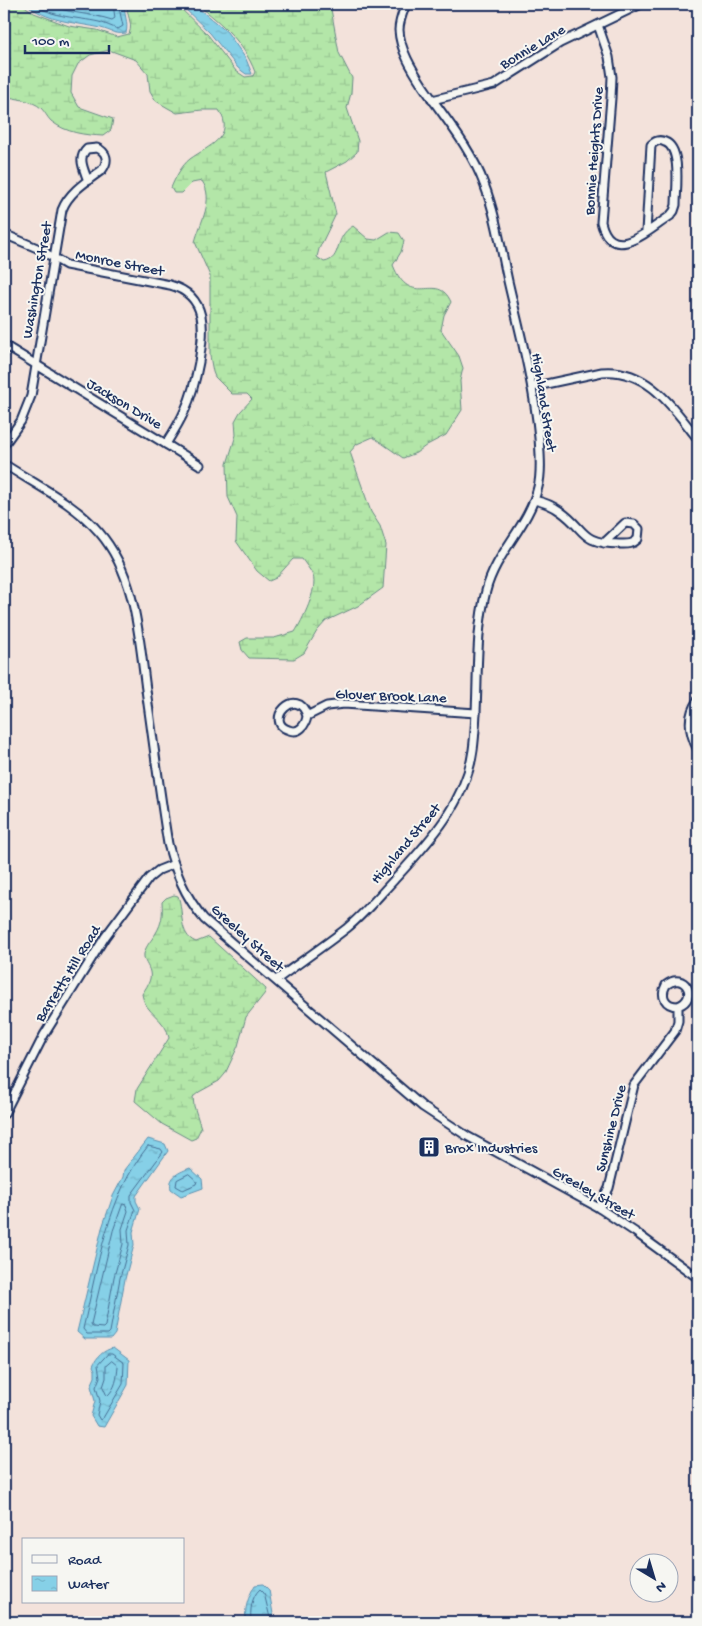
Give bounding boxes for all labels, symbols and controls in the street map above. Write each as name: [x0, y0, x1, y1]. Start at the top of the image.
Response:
street label: Bonnie Lane: [496, 21, 569, 75]
scale bar: [25, 22, 109, 54]
text: 100 m: [31, 33, 70, 51]
street label: Bonnie Heights Drive: [581, 86, 608, 217]
street label: Washington Street: [19, 219, 57, 340]
street label: Monroe Street: [74, 247, 167, 282]
street label: Highland Street: [526, 352, 560, 455]
street label: Jackson Drive: [83, 375, 165, 434]
street label: Glover Brook Lane: [335, 686, 447, 708]
street label: Highland Street: [368, 799, 447, 888]
street label: Greeley Street: [206, 901, 288, 977]
street label: Barretts Hill Road: [31, 921, 106, 1026]
street label: Sunshine Drive: [592, 1083, 632, 1174]
building icon: Brox Industries: [417, 1135, 441, 1159]
place label: Brox Industries: [444, 1140, 538, 1158]
street label: Greeley Street: [549, 1163, 639, 1226]
legend: [22, 1538, 185, 1604]
text: Road: [68, 1552, 102, 1570]
north arrow: [630, 1554, 680, 1604]
text: Water: [68, 1576, 110, 1594]
text: N: [652, 1577, 669, 1596]

